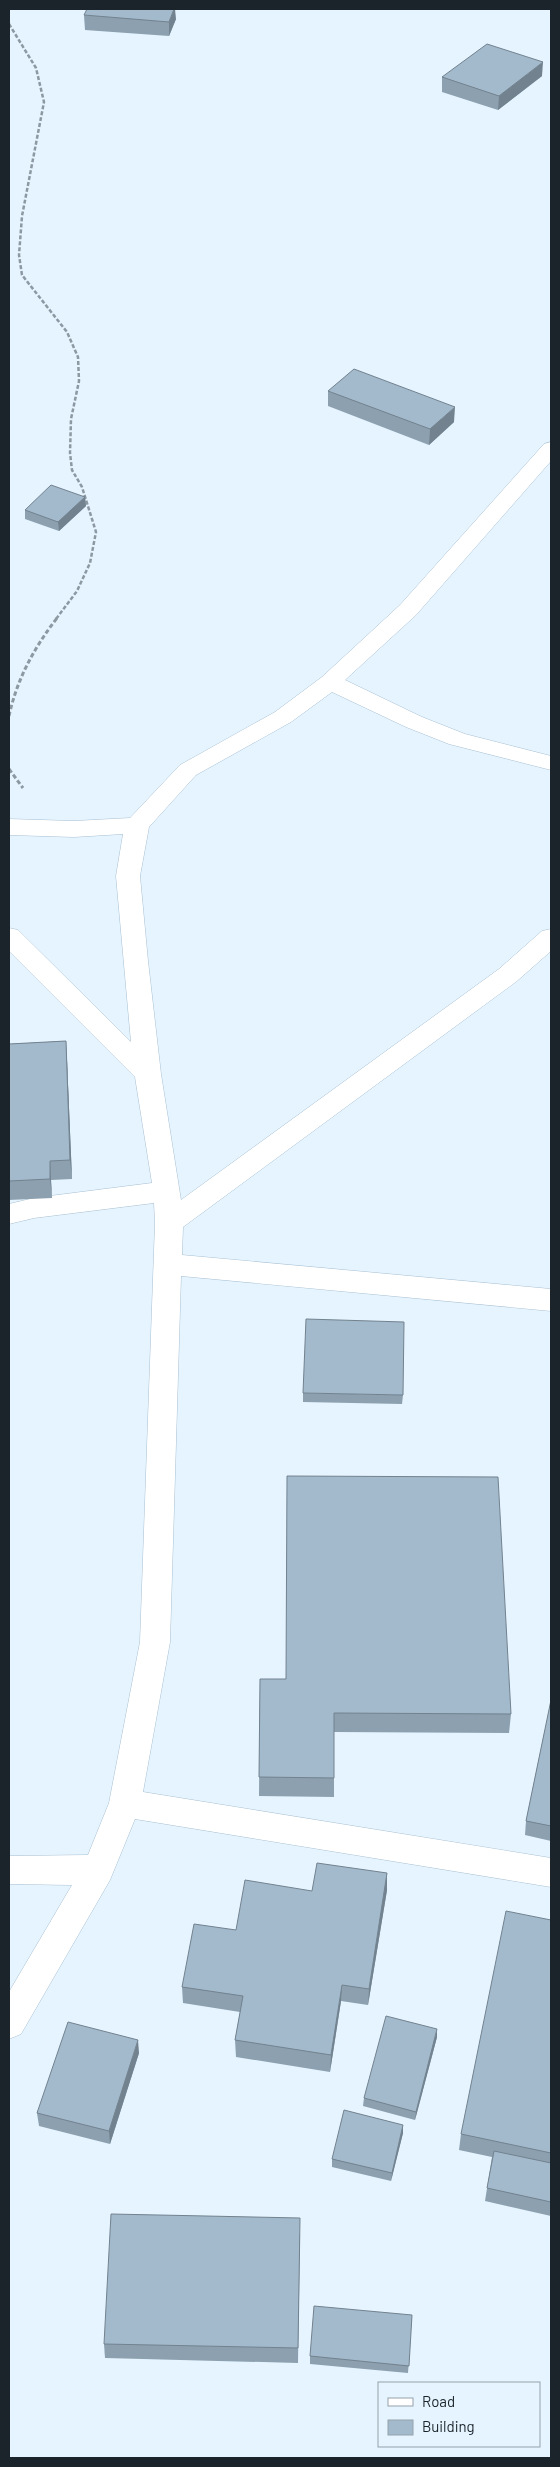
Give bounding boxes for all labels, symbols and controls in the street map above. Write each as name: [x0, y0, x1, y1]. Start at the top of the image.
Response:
legend: [378, 2382, 540, 2447]
text: Road: [422, 2392, 455, 2410]
text: Building: [422, 2417, 475, 2435]

